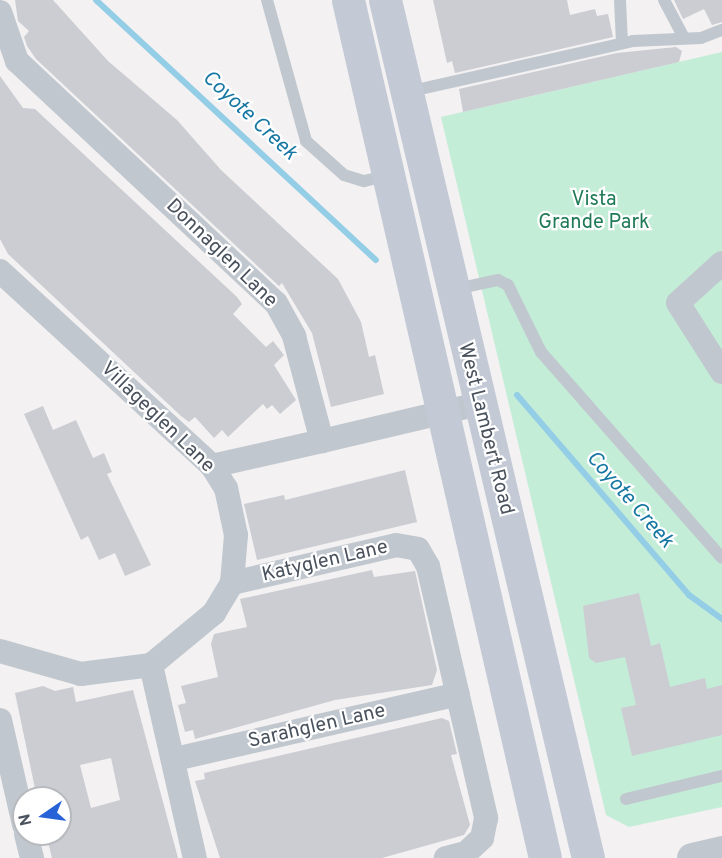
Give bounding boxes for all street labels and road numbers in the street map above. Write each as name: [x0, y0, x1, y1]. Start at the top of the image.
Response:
street label: Donnaglen Lane: [160, 195, 282, 313]
street label: West Lambert Road: [452, 340, 518, 518]
street label: Villageglen Lane: [95, 357, 219, 479]
street label: Katyglen Lane: [260, 536, 390, 588]
street label: Sarahglen Lane: [246, 700, 388, 754]

